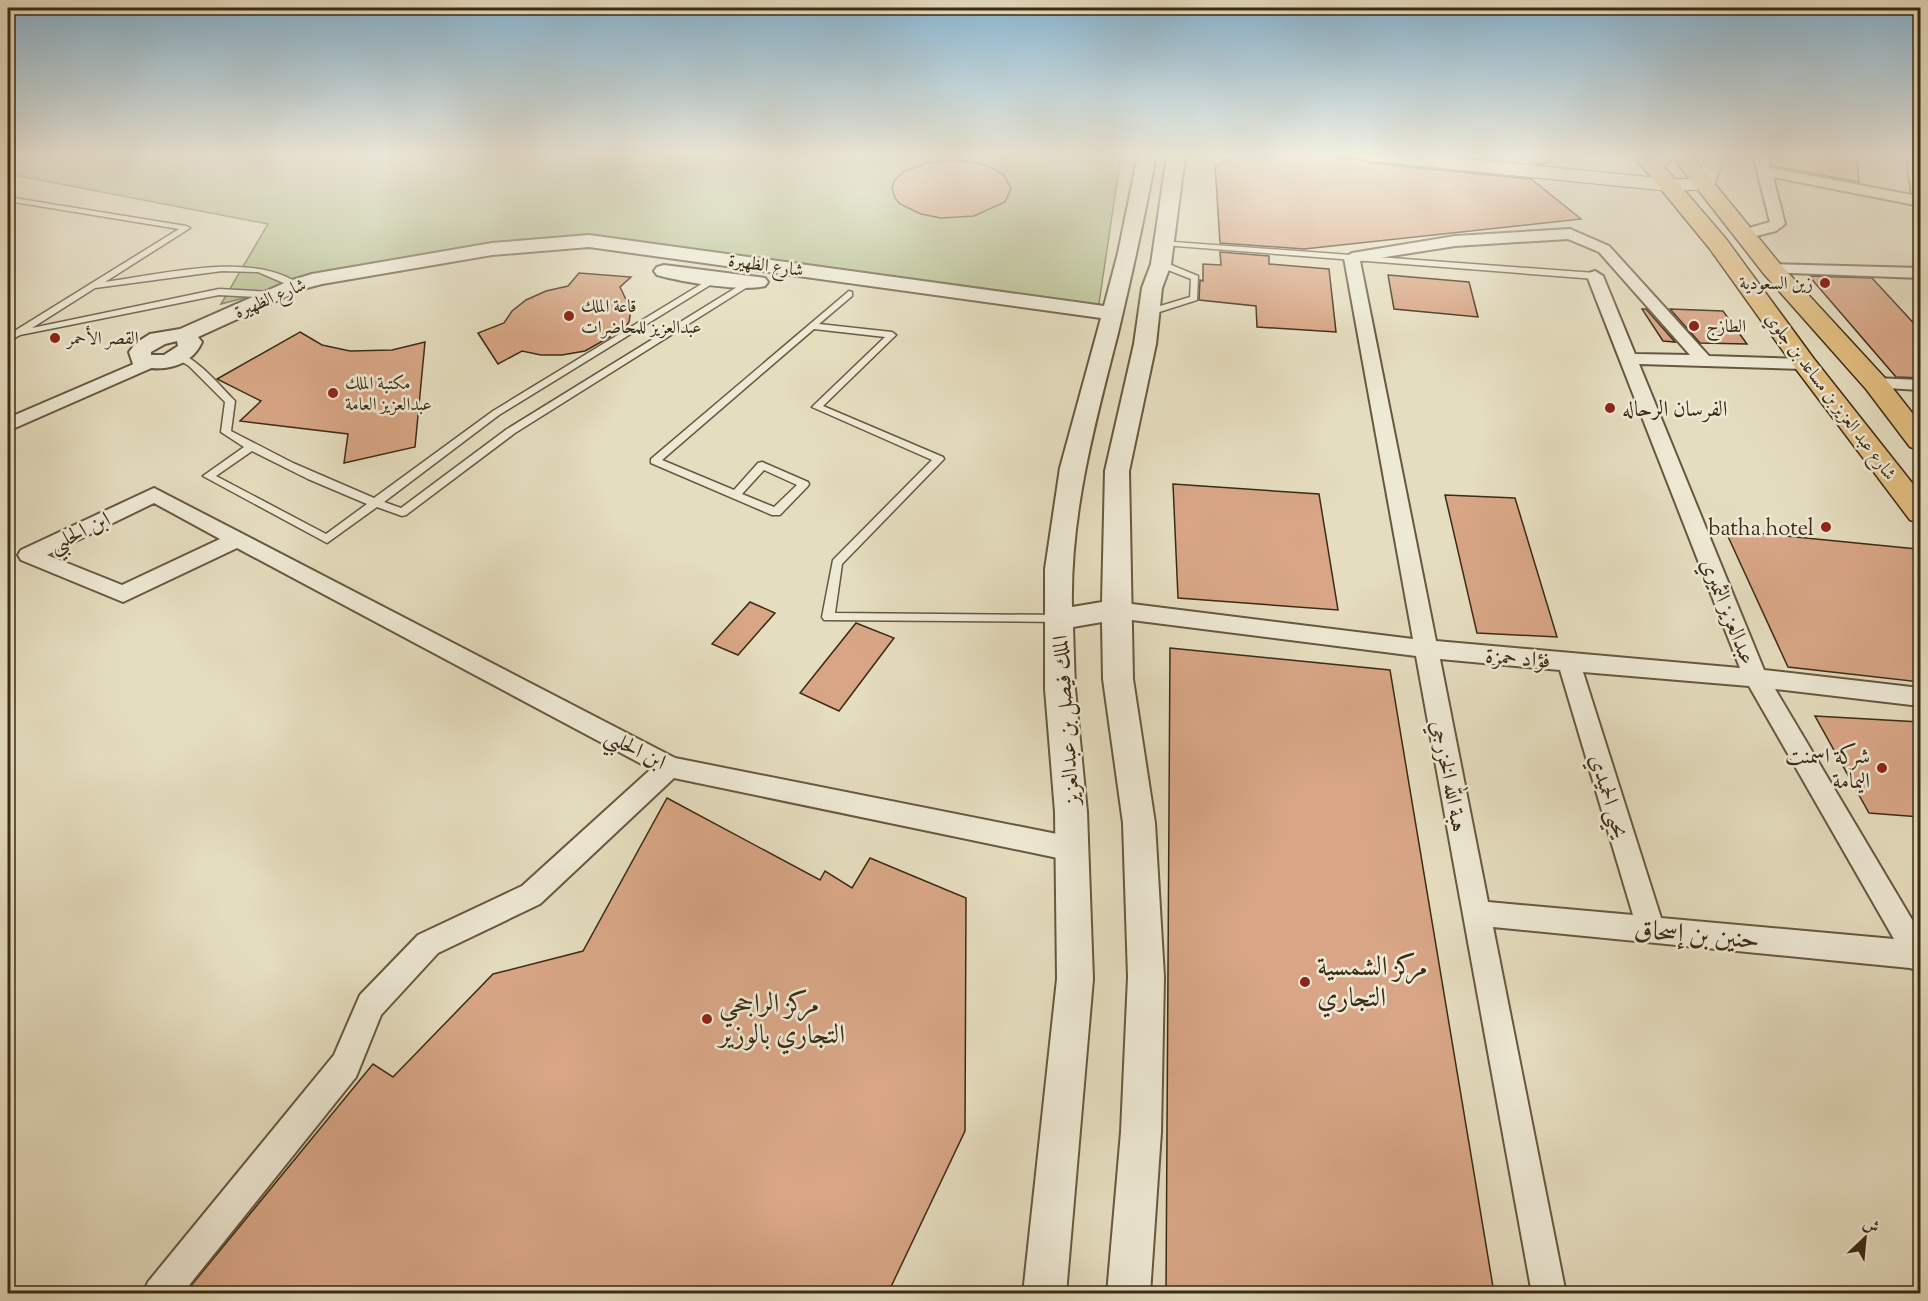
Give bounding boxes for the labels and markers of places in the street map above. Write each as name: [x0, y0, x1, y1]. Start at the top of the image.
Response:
place label: زين السعودية: [1739, 272, 1813, 298]
marker: زين السعودية: [1818, 276, 1832, 290]
place label: قاعة الملك عبدالعزيز للمحاضرات: [581, 295, 702, 342]
marker: قاعة الملك عبدالعزيز للمحاضرات: [562, 309, 576, 323]
place label: الطازج: [1706, 315, 1746, 342]
marker: الطازج: [1687, 319, 1701, 333]
place label: القصر الأحمر: [65, 325, 139, 353]
marker: القصر الأحمر: [48, 331, 62, 345]
place label: مكتبة الملك عبدالعزيز العامة: [345, 372, 432, 419]
marker: مكتبة الملك عبدالعزيز العامة: [326, 386, 340, 400]
place label: الفرسان الرحاله: [1622, 395, 1728, 427]
marker: الفرسان الرحاله: [1603, 401, 1617, 415]
place label: batha hotel: [1708, 514, 1814, 546]
marker: batha hotel: [1819, 520, 1833, 534]
place label: شركة اسمنت اليمامة: [1785, 742, 1870, 799]
marker: شركة اسمنت اليمامة: [1875, 761, 1889, 775]
place label: مركز الشمسية التجاري: [1317, 949, 1428, 1019]
marker: مركز الشمسية التجاري: [1298, 975, 1312, 989]
place label: مركز الراجحي التجاري بالوزير: [716, 986, 845, 1056]
marker: مركز الراجحي التجاري بالوزير: [700, 1012, 714, 1026]

